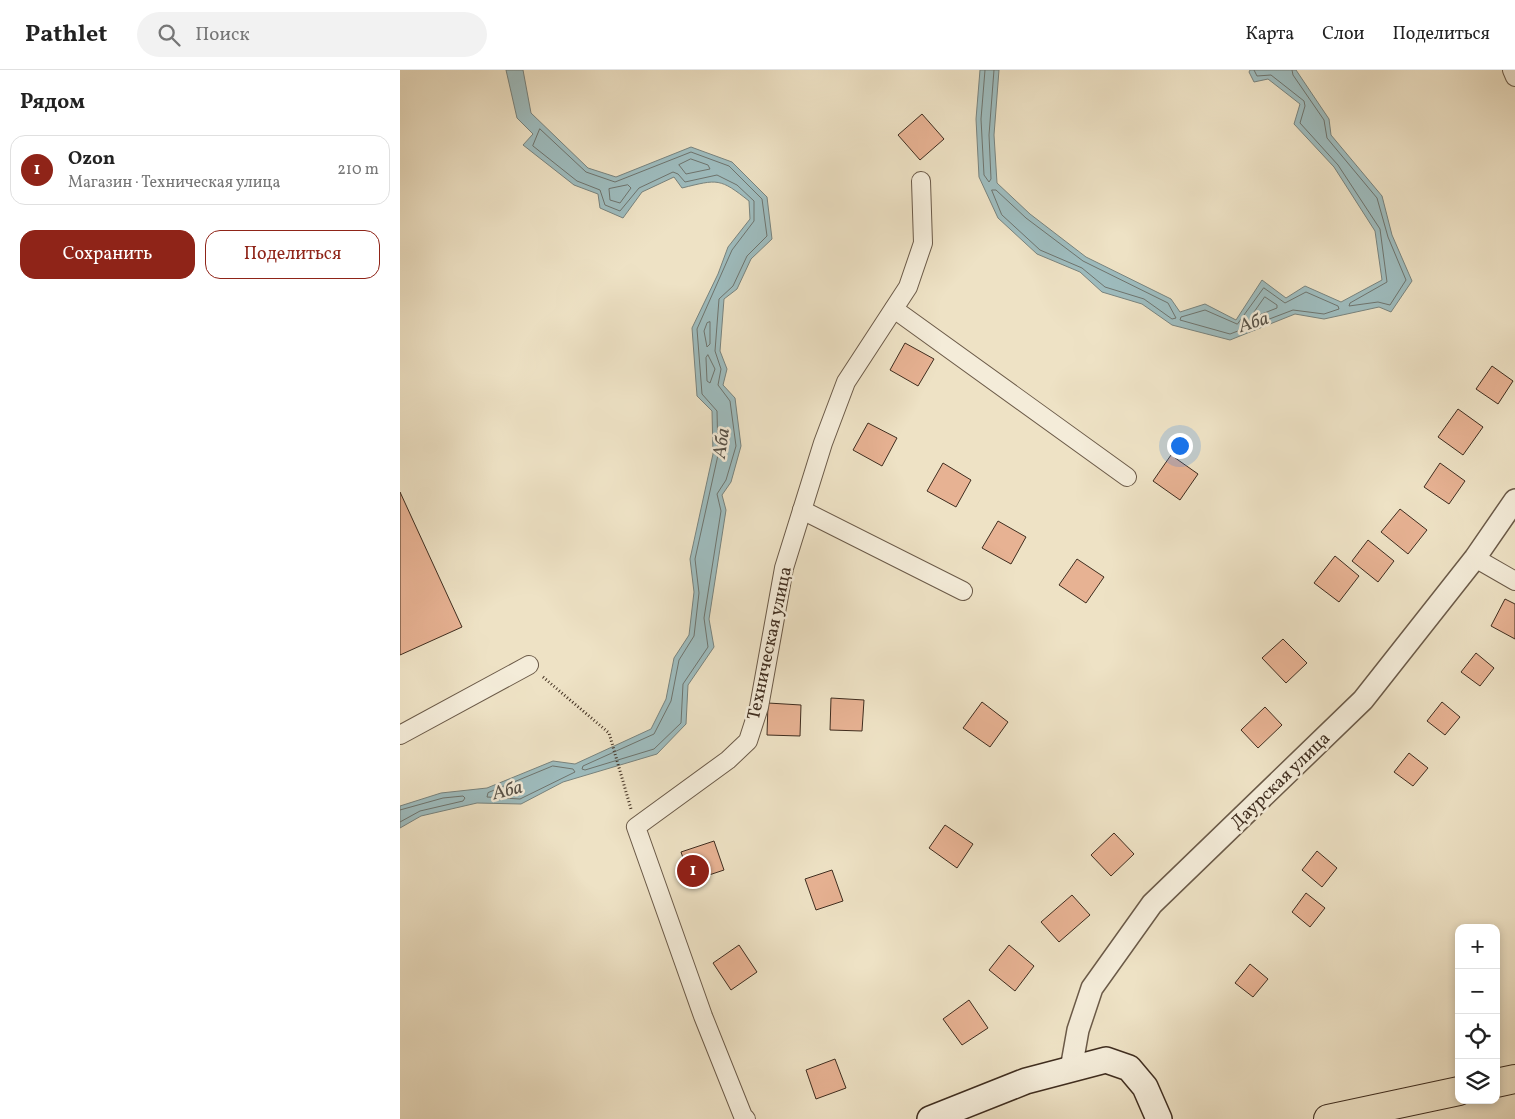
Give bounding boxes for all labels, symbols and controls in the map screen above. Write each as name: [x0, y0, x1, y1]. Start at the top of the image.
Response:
search box: [137, 12, 487, 57]
text: Pathlet: [25, 18, 107, 52]
icon: search: [155, 21, 183, 49]
text: Поиск: [195, 22, 250, 48]
text: Карта: [1246, 22, 1294, 47]
text: Слои: [1322, 22, 1364, 47]
text: Поделиться: [1392, 22, 1490, 47]
text: Рядом: [20, 88, 85, 117]
text: Ozon: [68, 146, 115, 172]
text: 1: [34, 159, 40, 181]
text: 210 m: [337, 159, 379, 181]
text: Магазин · Техническая улица: [68, 172, 280, 194]
button: Сохранить: [20, 230, 195, 279]
button: Поделиться: [205, 230, 380, 279]
water label: Аба: [1234, 306, 1272, 340]
water label: Аба: [707, 426, 737, 461]
your location: [1167, 433, 1193, 459]
street label: Техническая улица: [742, 564, 799, 722]
street label: Даурская улица: [1225, 727, 1337, 835]
water label: Аба: [489, 775, 525, 807]
pin: 1: [677, 852, 709, 890]
map controls: [1455, 924, 1500, 1104]
button: +: [1455, 924, 1500, 969]
button: −: [1455, 969, 1500, 1014]
button: locate: [1455, 1014, 1500, 1059]
button: layers: [1455, 1059, 1500, 1104]

